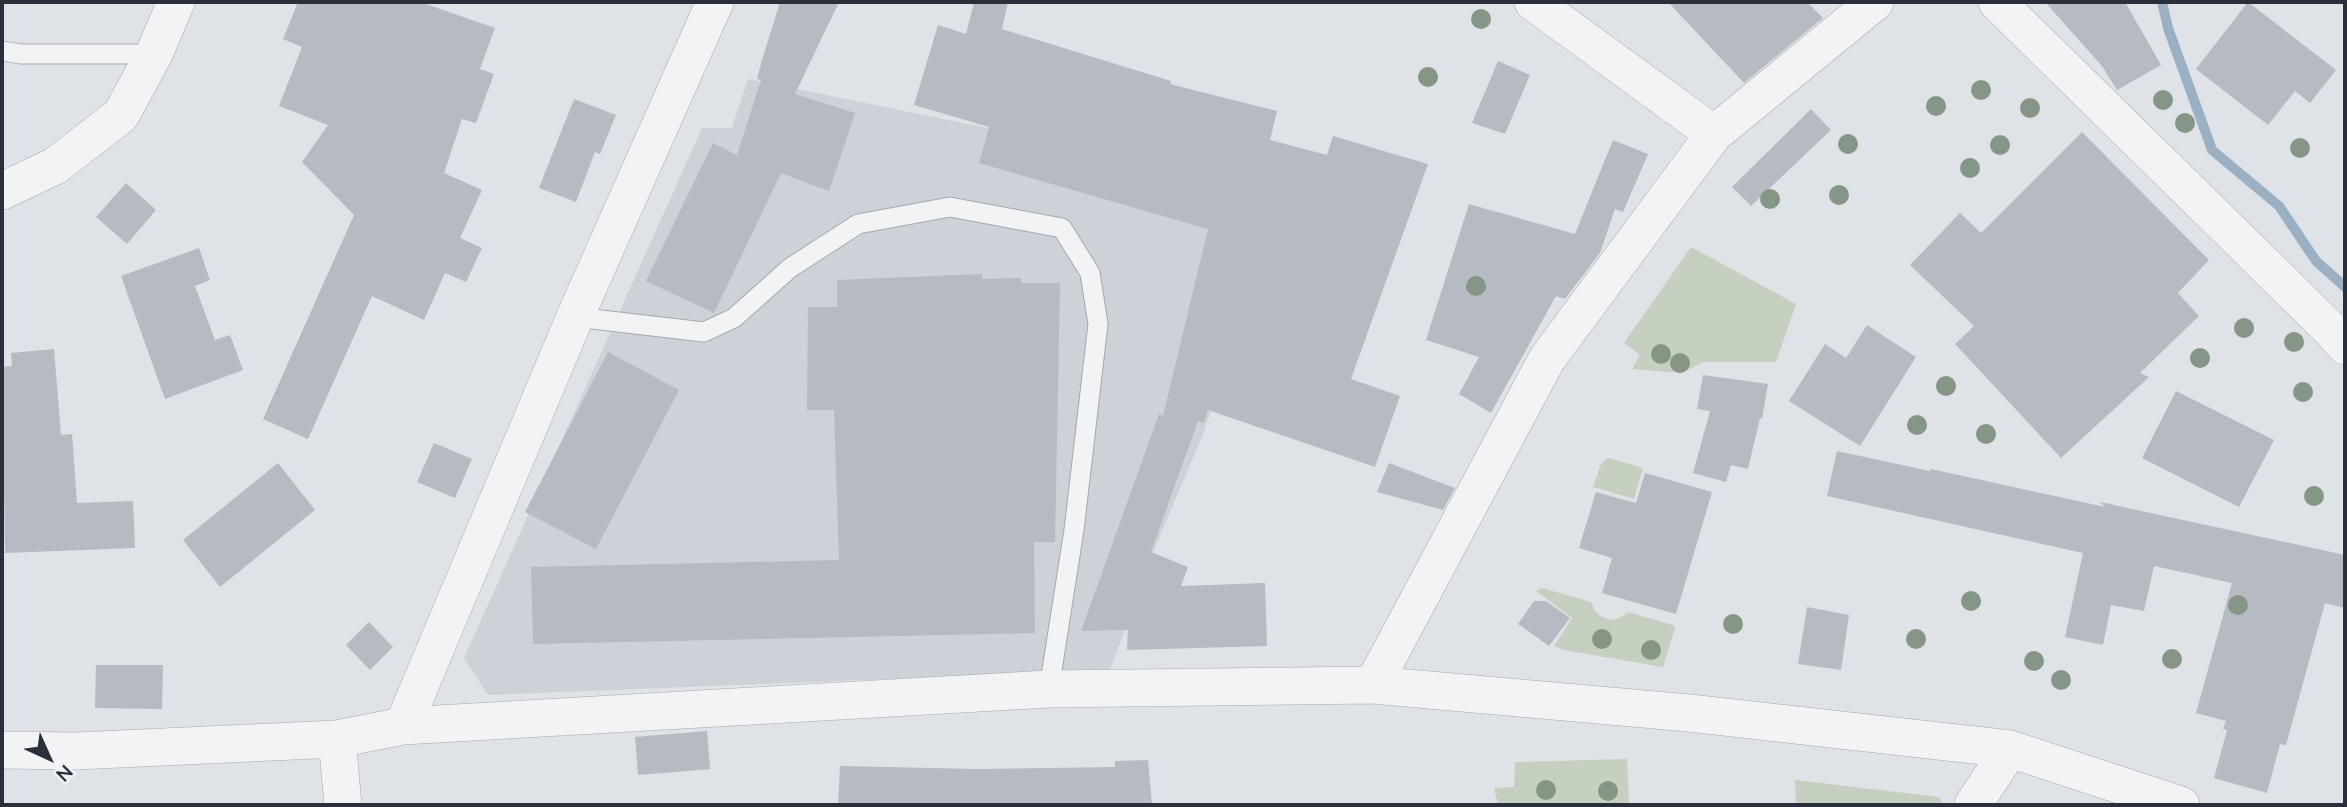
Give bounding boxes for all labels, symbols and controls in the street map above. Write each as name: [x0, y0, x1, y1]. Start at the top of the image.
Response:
north arrow: [14, 723, 84, 793]
text: N: [50, 759, 78, 787]

